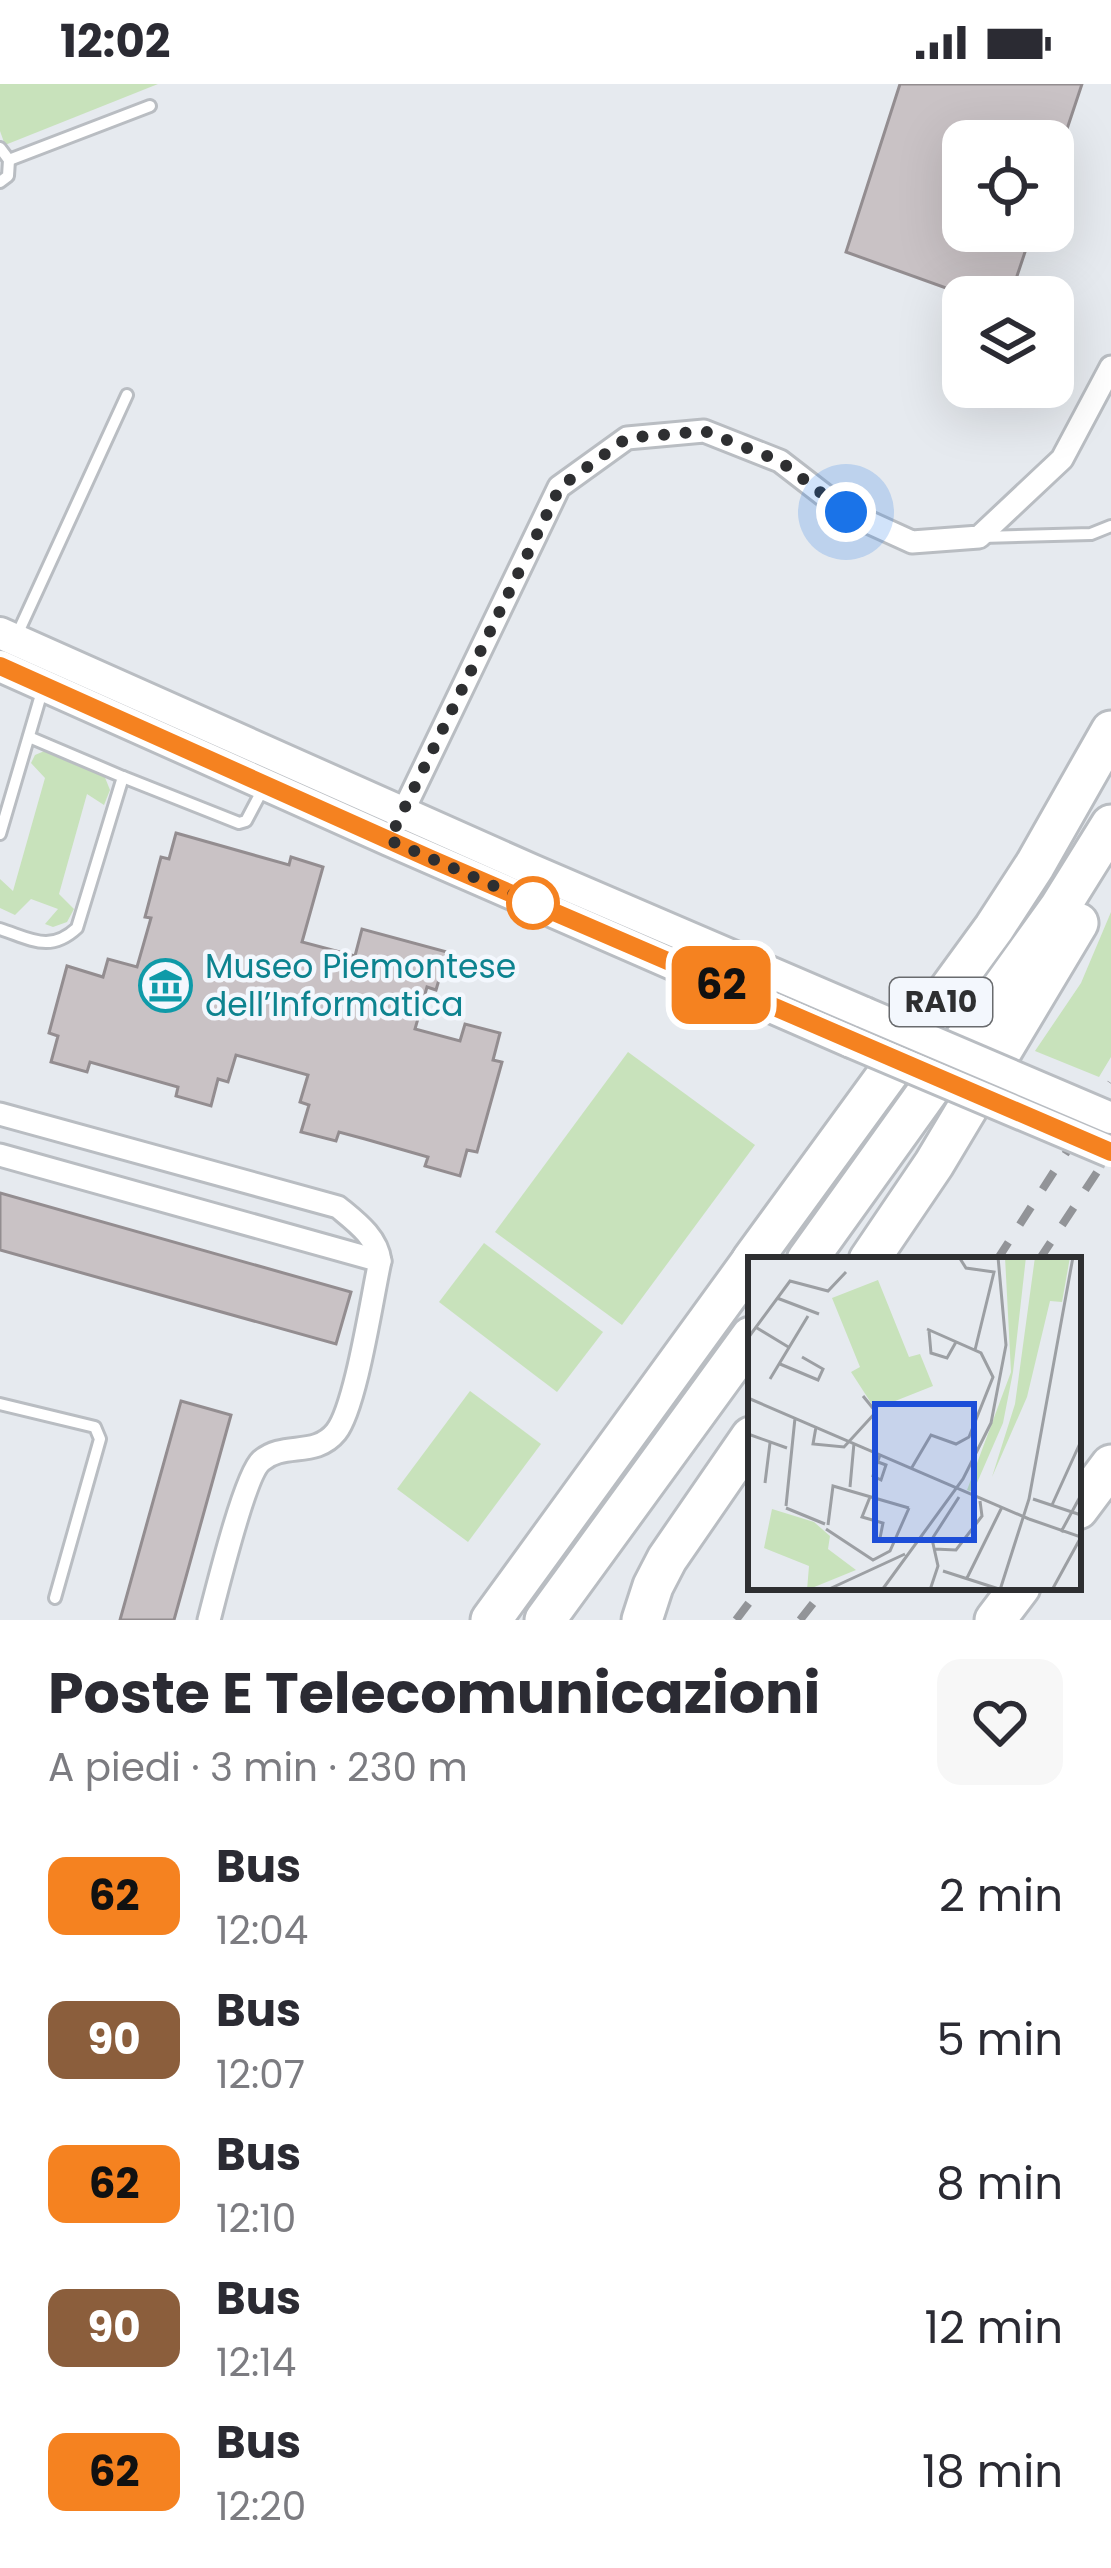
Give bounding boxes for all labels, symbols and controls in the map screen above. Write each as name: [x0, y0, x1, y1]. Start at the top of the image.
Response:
text: 12:02: [60, 10, 170, 73]
map controls: [942, 120, 1074, 408]
button: locate: [942, 120, 1074, 252]
button: layers: [942, 276, 1074, 408]
your location: [816, 482, 876, 542]
unlabelled marker: [508, 878, 558, 928]
place label: Museo Piemontese dell’Informatica: [205, 943, 516, 1028]
line badge: 62: [667, 946, 775, 1024]
text: 62: [696, 955, 746, 1014]
museum icon: Museo Piemontese dell’Informatica: [138, 957, 194, 1013]
road number: RA10: [890, 978, 992, 1026]
inset map: [748, 1257, 1081, 1590]
text: Poste E Telecomunicazioni: [48, 1653, 820, 1733]
button: heart: [937, 1659, 1063, 1785]
text: A piedi · 3 min · 230 m: [48, 1740, 468, 1795]
text: Bus: [216, 1835, 301, 1898]
text: 2 min: [939, 1864, 1063, 1927]
text: 62: [89, 1866, 139, 1925]
text: 12:04: [216, 1903, 308, 1958]
text: Bus: [216, 1979, 301, 2042]
text: 5 min: [937, 2008, 1063, 2071]
text: 90: [87, 2010, 141, 2069]
text: 12:07: [216, 2047, 305, 2102]
text: Bus: [216, 2123, 301, 2186]
text: 8 min: [936, 2152, 1063, 2215]
text: 62: [89, 2154, 139, 2213]
text: 12:10: [216, 2191, 296, 2246]
text: Bus: [216, 2267, 301, 2330]
text: 12 min: [924, 2296, 1063, 2359]
text: 90: [87, 2298, 141, 2357]
text: 12:14: [216, 2335, 296, 2390]
text: Bus: [216, 2411, 301, 2474]
text: 18 min: [922, 2440, 1063, 2503]
text: 62: [89, 2442, 139, 2501]
text: 12:20: [216, 2479, 306, 2534]

